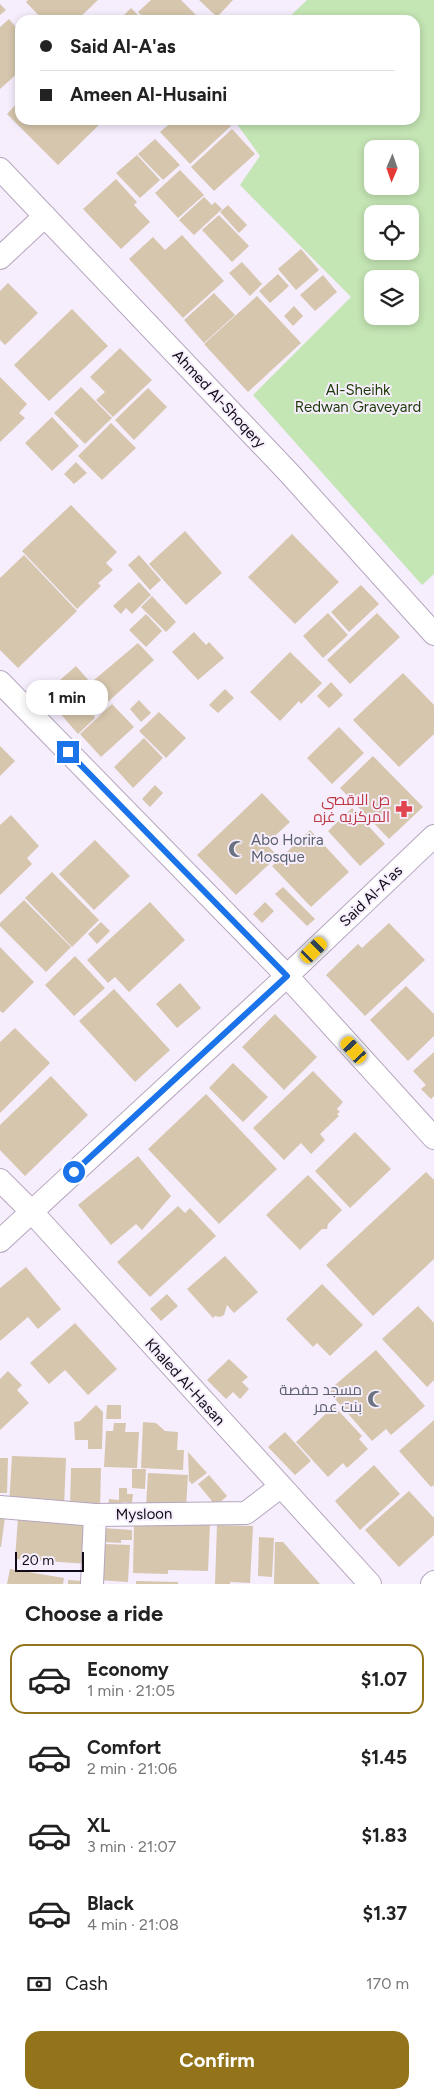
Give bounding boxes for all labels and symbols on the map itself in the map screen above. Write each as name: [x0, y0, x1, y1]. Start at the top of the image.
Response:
north arrow: [364, 140, 419, 195]
street label: Ahmed Al-Shoqery: [169, 346, 269, 452]
park label: Al-Sheihk Redwan Graveyard: [295, 381, 421, 416]
callout: 1 min: [27, 680, 109, 714]
route end: [57, 741, 79, 763]
place label: ص الاقصى المركزيه غزه: [314, 791, 390, 826]
pharmacy icon: ص الاقصى المركزيه غزه: [394, 799, 414, 819]
place label: Abo Horira Mosque: [251, 831, 324, 866]
mosque icon: Abo Horira Mosque: [227, 839, 247, 859]
street label: Said Al-A'as: [336, 862, 406, 930]
car: [297, 934, 330, 966]
car: [338, 1034, 369, 1066]
route start: [63, 1161, 85, 1183]
street label: Khaled Al-Hasan: [141, 1335, 229, 1429]
place label: مسجد حفصة بنت عمر: [279, 1381, 362, 1416]
mosque icon: مسجد حفصة بنت عمر: [366, 1389, 386, 1409]
street label: Mysloon: [116, 1505, 172, 1523]
scale bar: [15, 1549, 84, 1572]

